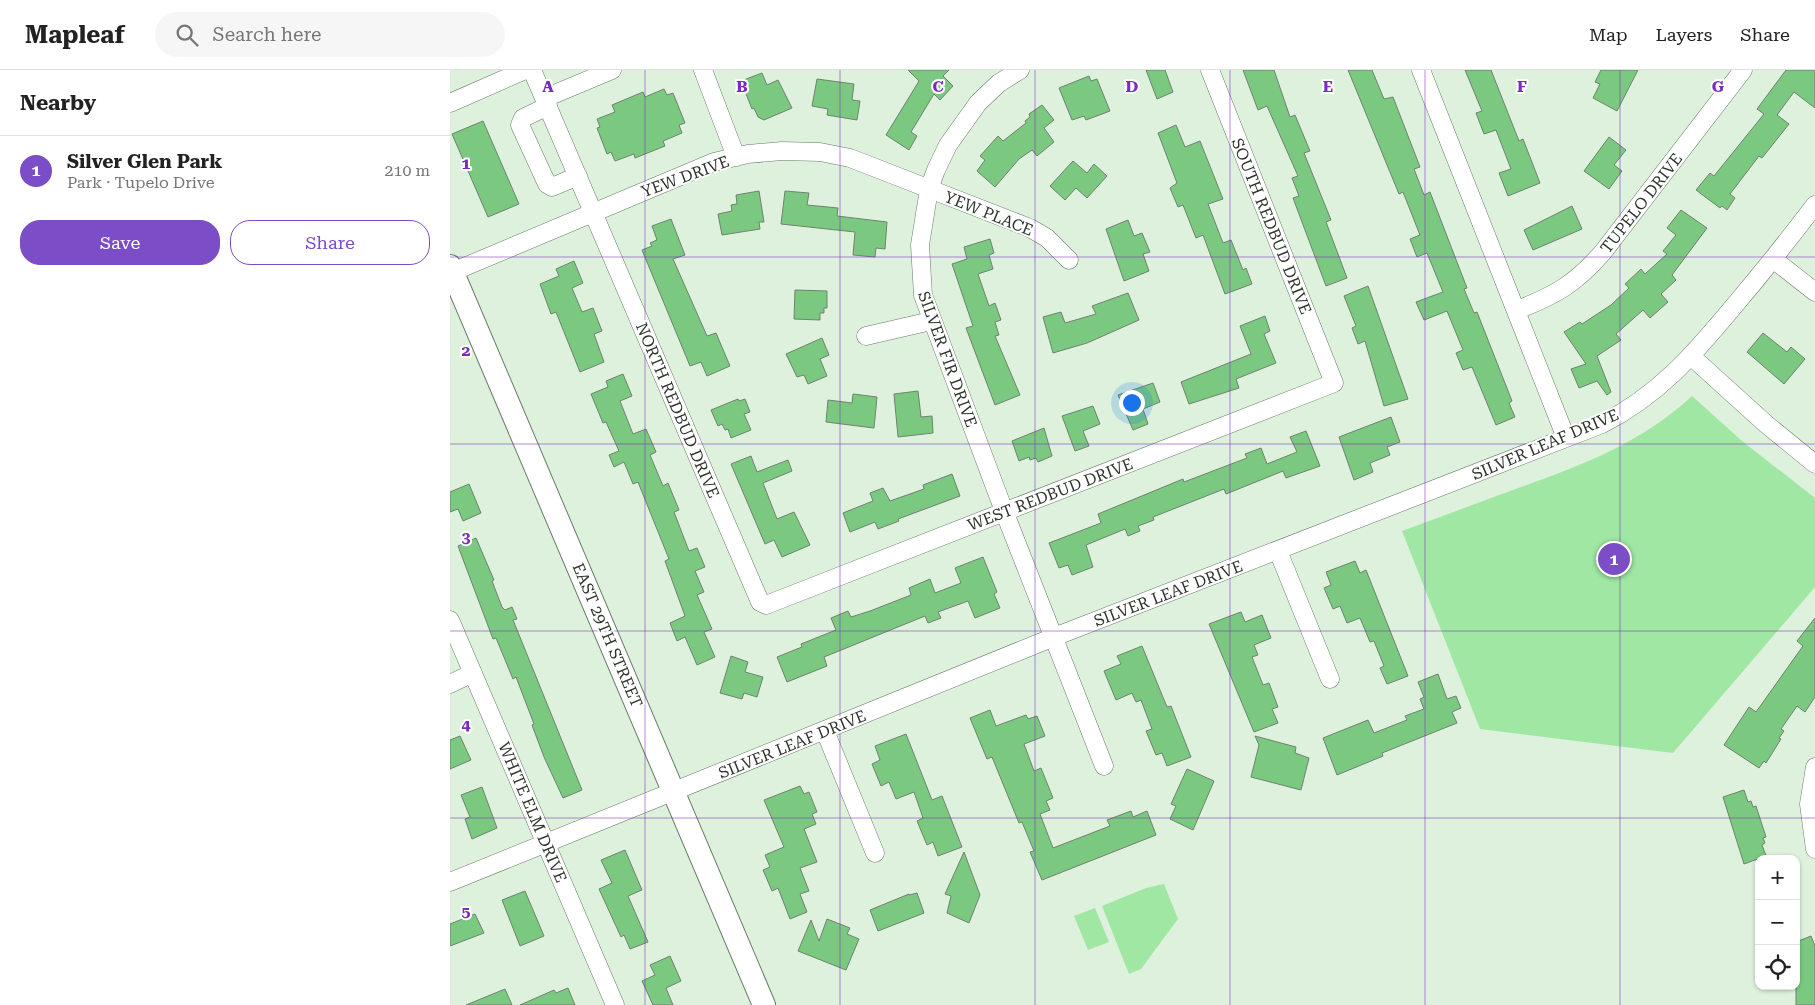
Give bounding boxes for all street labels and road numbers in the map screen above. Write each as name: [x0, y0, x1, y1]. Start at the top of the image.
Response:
street label: SOUTH REDBUD DRIVE: [1228, 135, 1316, 317]
street label: TUPELO DRIVE: [1596, 150, 1686, 257]
street label: YEW DRIVE: [639, 152, 732, 201]
street label: YEW PLACE: [942, 187, 1036, 240]
street label: SILVER FIR DRIVE: [914, 289, 981, 430]
street label: NORTH REDBUD DRIVE: [632, 320, 723, 501]
street label: SILVER LEAF DRIVE: [1469, 405, 1621, 484]
street label: WEST REDBUD DRIVE: [965, 454, 1136, 535]
street label: SILVER LEAF DRIVE: [1091, 556, 1245, 631]
street label: EAST 29TH STREET: [569, 560, 647, 710]
street label: SILVER LEAF DRIVE: [716, 706, 869, 783]
street label: WHITE ELM DRIVE: [494, 739, 571, 885]

